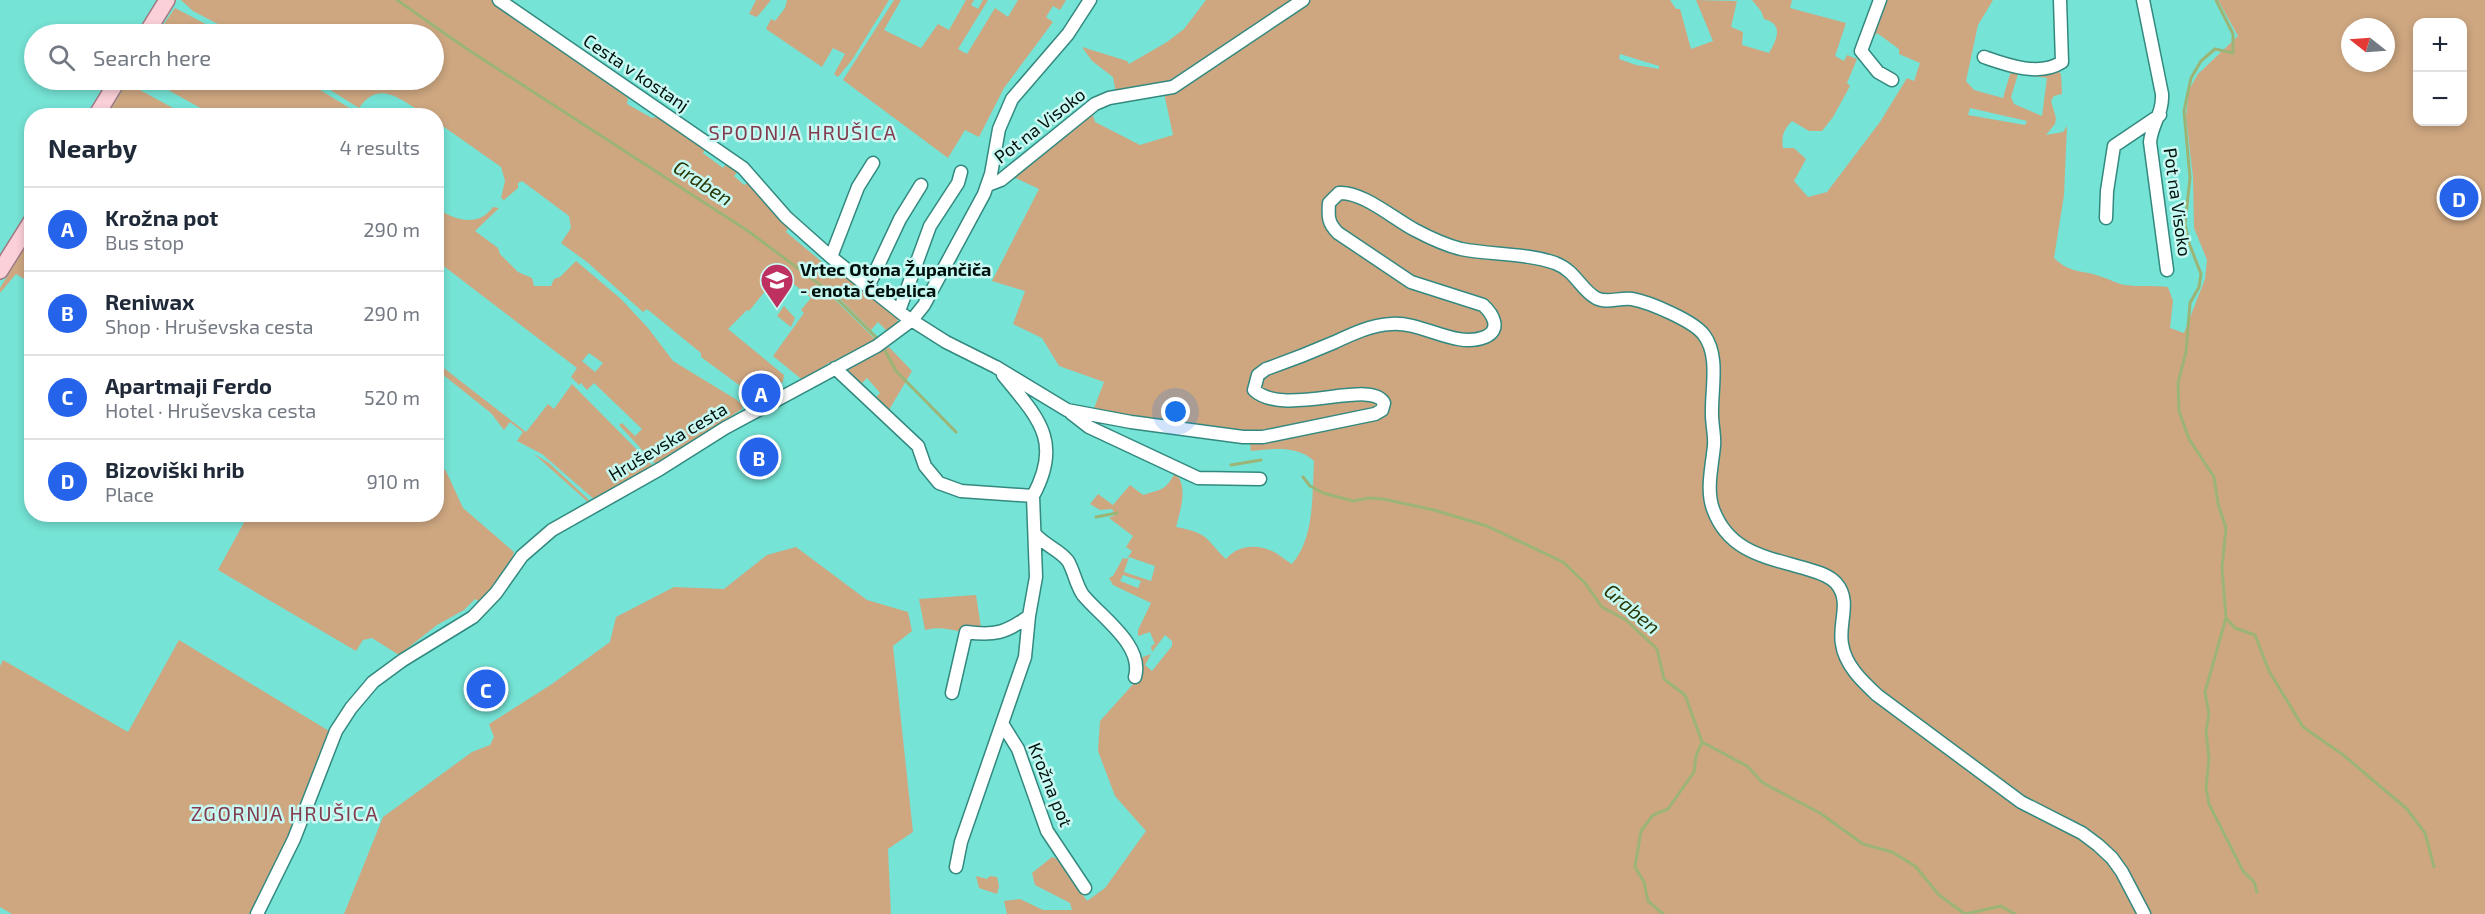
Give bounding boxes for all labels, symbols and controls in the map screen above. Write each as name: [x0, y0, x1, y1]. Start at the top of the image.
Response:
north arrow: [2341, 18, 2395, 72]
map controls: [2413, 18, 2467, 126]
button: +: [2413, 18, 2467, 72]
search box: [24, 24, 444, 90]
street label: Cesta v kostanj: [580, 29, 694, 116]
icon: search: [45, 41, 78, 74]
text: Search here: [93, 44, 211, 70]
button: −: [2413, 72, 2467, 126]
street label: Pot na Visoko: [989, 83, 1089, 168]
district label: SPODNJA HRUŠICA: [709, 120, 897, 144]
text: Nearby: [48, 132, 137, 163]
text: 4 results: [340, 135, 420, 159]
street label: Pot na Visoko: [2159, 146, 2196, 258]
water label: Graben: [670, 154, 738, 210]
pin: D: [2440, 176, 2478, 220]
text: Krožna pot: [105, 204, 218, 230]
text: A: [61, 217, 74, 241]
text: 290 m: [363, 217, 420, 241]
text: Bus stop: [105, 230, 184, 254]
place label: Vrtec Otona Župančiča - enota Čebelica: [800, 258, 991, 301]
school or university icon: Vrtec Otona Župančiča - enota Čebelica: [759, 262, 795, 309]
text: Reniwax: [105, 288, 194, 314]
text: B: [61, 301, 74, 325]
text: 290 m: [363, 301, 420, 325]
text: Shop · Hruševska cesta: [105, 314, 314, 338]
pin: A: [742, 370, 780, 416]
text: Apartmaji Ferdo: [105, 372, 272, 398]
text: C: [62, 385, 73, 409]
text: 520 m: [364, 385, 420, 409]
street label: Hruševska cesta: [604, 397, 731, 485]
your location: [1161, 397, 1190, 426]
text: Hotel · Hruševska cesta: [105, 398, 316, 422]
pin: B: [740, 434, 778, 480]
text: Bizoviški hrib: [105, 456, 245, 482]
text: D: [61, 469, 74, 493]
text: 910 m: [367, 469, 420, 493]
text: Place: [105, 482, 154, 506]
water label: Graben: [1600, 578, 1665, 638]
pin: C: [466, 666, 506, 712]
street label: Krožna pot: [1024, 739, 1078, 830]
district label: ZGORNJA HRUŠICA: [191, 801, 379, 825]

